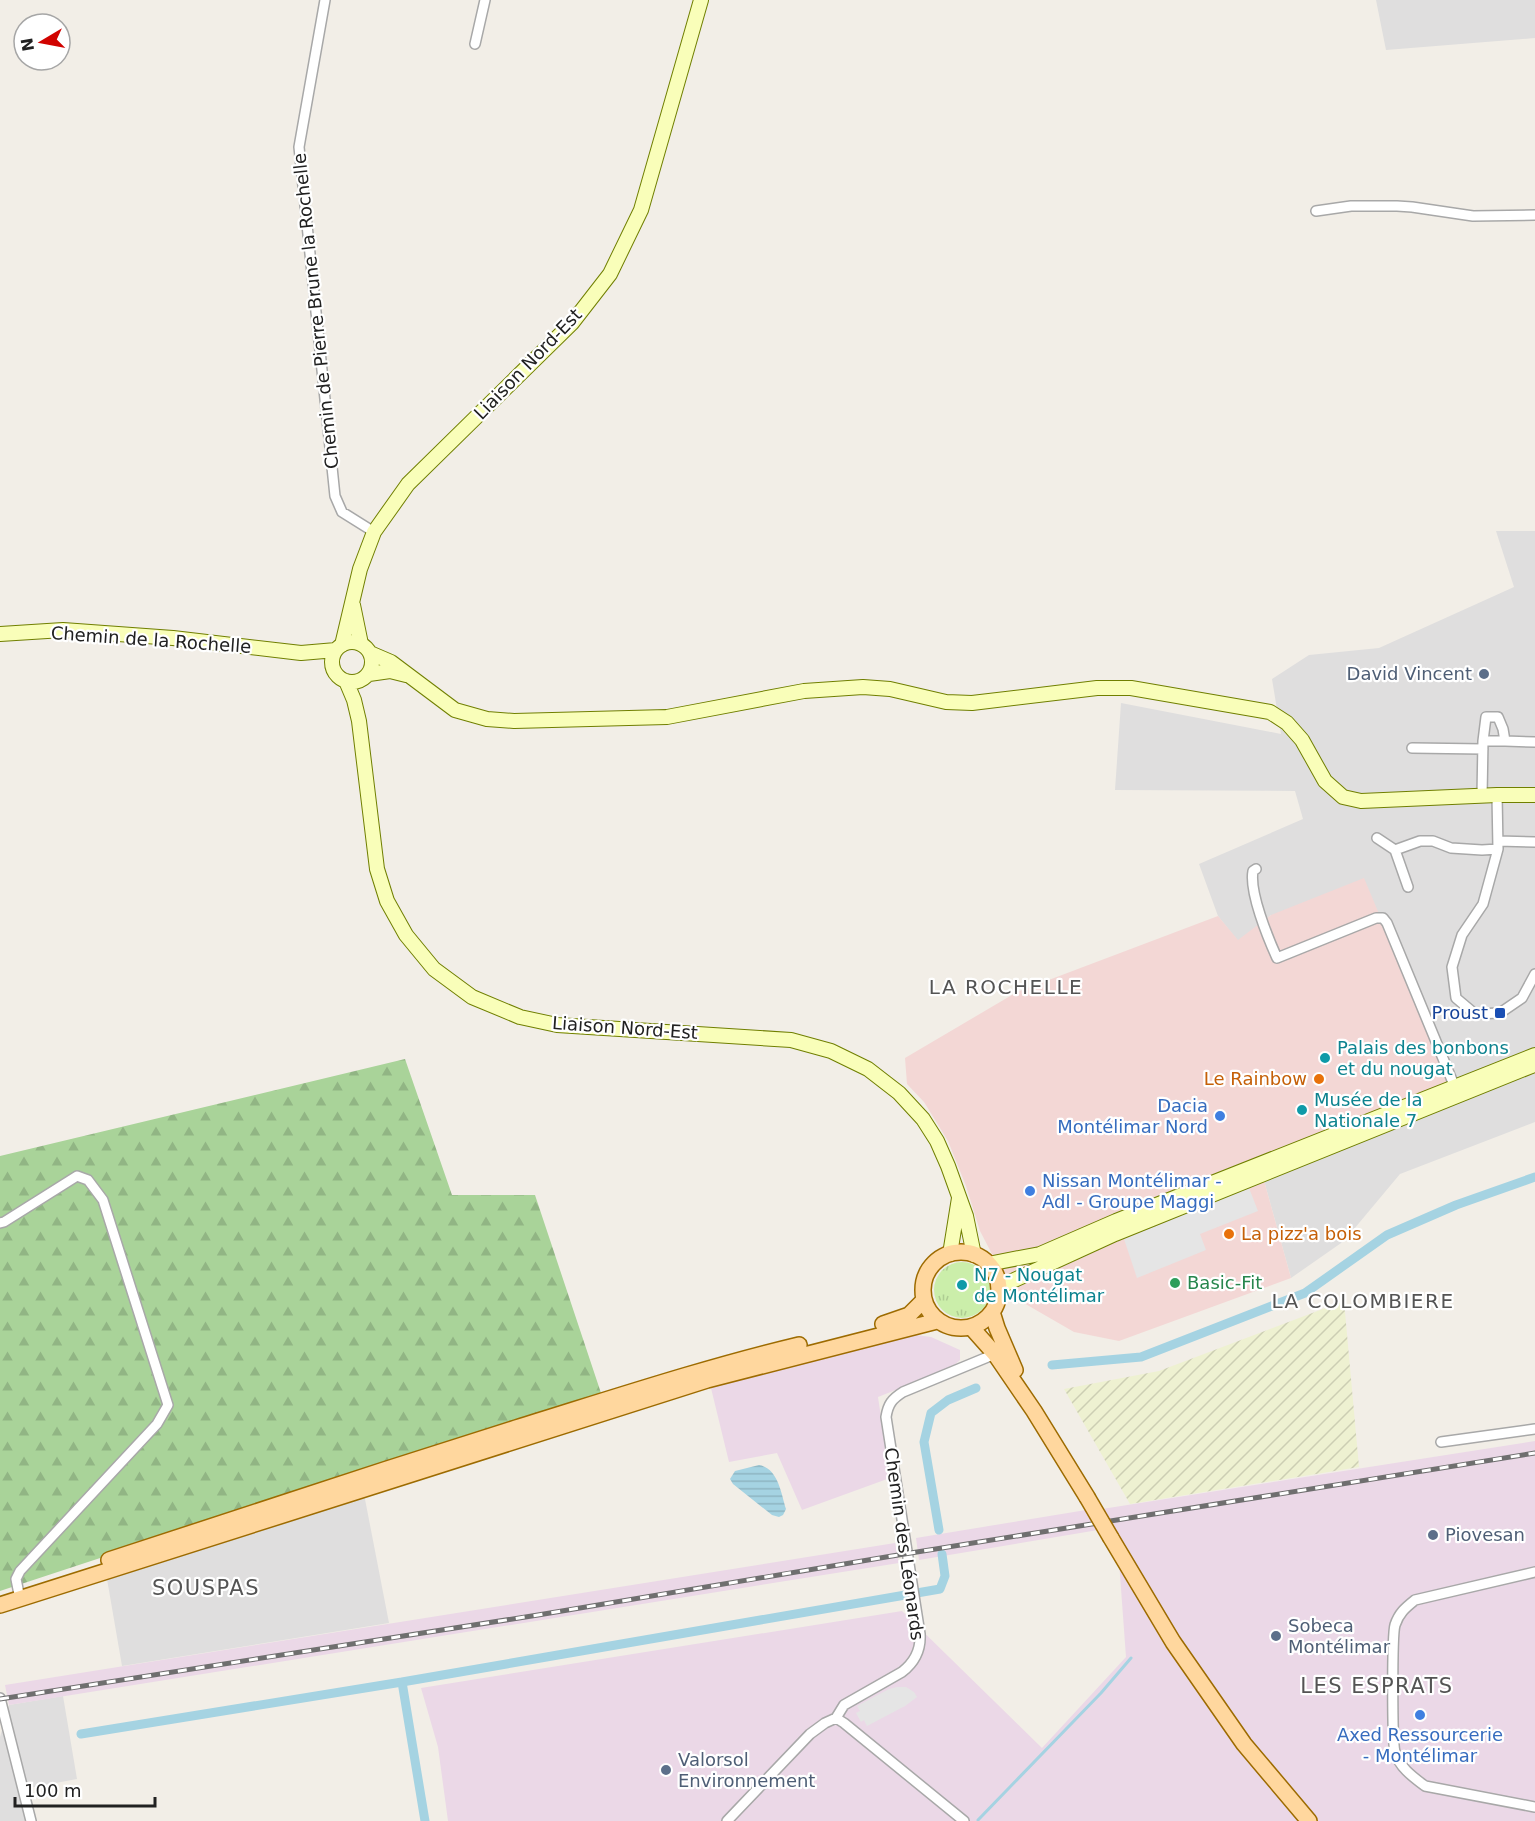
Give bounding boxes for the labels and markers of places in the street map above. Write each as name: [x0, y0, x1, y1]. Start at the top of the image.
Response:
place label: David Vincent: [1347, 663, 1472, 684]
marker: David Vincent: [1477, 667, 1491, 681]
place label: Proust: [1432, 1002, 1488, 1023]
marker: Proust: [1493, 1006, 1507, 1020]
place label: Palais des bonbons et du nougat: [1337, 1037, 1509, 1079]
marker: Palais des bonbons et du nougat: [1318, 1051, 1332, 1065]
place label: Le Rainbow: [1204, 1068, 1307, 1089]
marker: Le Rainbow: [1312, 1072, 1326, 1086]
place label: Musée de la Nationale 7: [1314, 1089, 1422, 1131]
place label: Dacia Montélimar Nord: [1057, 1095, 1208, 1137]
marker: Musée de la Nationale 7: [1295, 1103, 1309, 1117]
marker: Dacia Montélimar Nord: [1213, 1109, 1227, 1123]
place label: Nissan Montélimar - Adl - Groupe Maggi: [1042, 1170, 1222, 1212]
marker: Nissan Montélimar - Adl - Groupe Maggi: [1023, 1184, 1037, 1198]
place label: La pizz'a bois: [1241, 1223, 1362, 1244]
marker: La pizz'a bois: [1222, 1227, 1236, 1241]
place label: N7 - Nougat de Montélimar: [974, 1264, 1105, 1306]
place label: Basic-Fit: [1187, 1272, 1262, 1293]
marker: Basic-Fit: [1168, 1276, 1182, 1290]
marker: N7 - Nougat de Montélimar: [955, 1278, 969, 1292]
place label: Piovesan: [1445, 1524, 1525, 1545]
marker: Piovesan: [1426, 1528, 1440, 1542]
place label: Sobeca Montélimar: [1288, 1615, 1391, 1657]
marker: Sobeca Montélimar: [1269, 1629, 1283, 1643]
marker: Axed Ressourcerie - Montélimar: [1413, 1708, 1427, 1722]
place label: Axed Ressourcerie - Montélimar: [1337, 1724, 1503, 1766]
place label: Valorsol Environnement: [678, 1749, 815, 1791]
marker: Valorsol Environnement: [659, 1763, 673, 1777]

